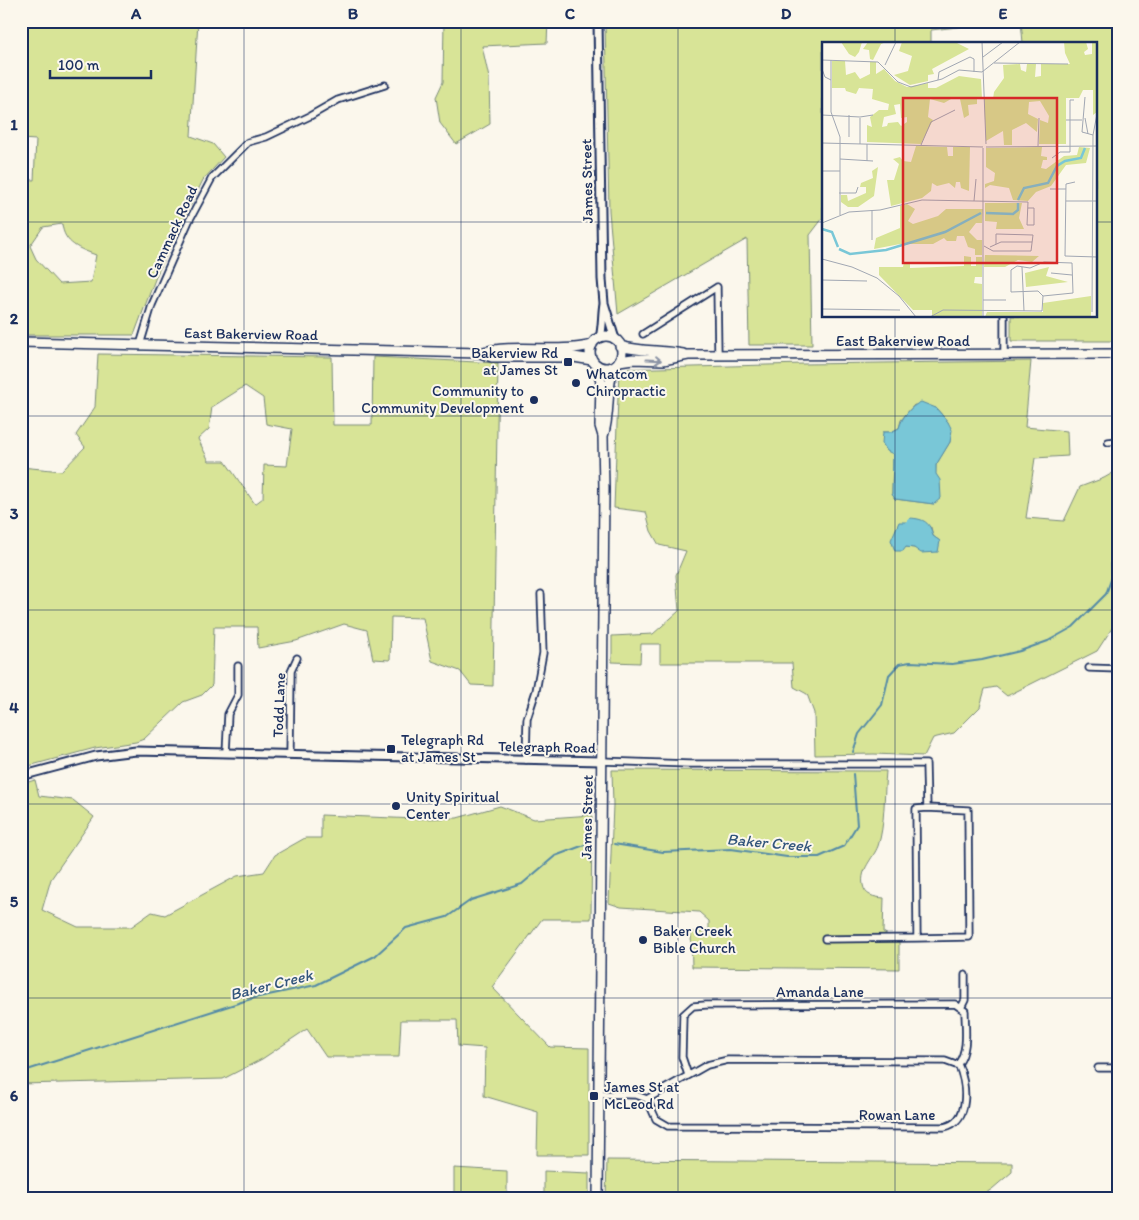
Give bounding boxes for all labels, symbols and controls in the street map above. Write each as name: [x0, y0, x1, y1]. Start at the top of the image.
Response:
text: A: [130, 4, 142, 23]
text: B: [348, 4, 359, 23]
text: C: [565, 4, 576, 23]
text: D: [781, 4, 792, 23]
text: E: [999, 4, 1008, 23]
inset map: [822, 42, 1096, 318]
scale bar: [50, 48, 151, 80]
text: 100 m: [58, 56, 100, 74]
text: 1: [10, 115, 18, 134]
street label: James Street: [577, 138, 597, 223]
street label: Cammack Road: [143, 183, 201, 281]
text: 2: [10, 309, 19, 328]
street label: East Bakerview Road: [184, 324, 319, 344]
street label: East Bakerview Road: [836, 332, 971, 350]
place label: Bakerview Rd at James St: [471, 344, 558, 379]
one-way arrow: [645, 355, 661, 364]
marker: Bakerview Rd at James St: [562, 356, 574, 368]
place label: Whatcom Chiropractic: [586, 365, 666, 400]
marker: Whatcom Chiropractic: [570, 377, 582, 389]
place label: Community to Community Development: [361, 382, 524, 417]
marker: Community to Community Development: [528, 394, 540, 406]
text: 3: [10, 504, 19, 523]
street label: Todd Lane: [269, 672, 289, 738]
text: 4: [9, 698, 19, 717]
place label: Telegraph Rd at James St: [401, 731, 484, 766]
street label: Telegraph Road: [498, 737, 596, 757]
marker: Telegraph Rd at James St: [385, 743, 397, 755]
street label: James Street: [577, 774, 597, 859]
place label: Unity Spiritual Center: [406, 788, 500, 823]
marker: Unity Spiritual Center: [390, 800, 402, 812]
water label: Baker Creek: [726, 829, 813, 856]
text: 5: [10, 892, 19, 911]
place label: Baker Creek Bible Church: [653, 922, 736, 957]
marker: Baker Creek Bible Church: [637, 934, 649, 946]
water label: Baker Creek: [228, 965, 315, 1004]
street label: Amanda Lane: [776, 983, 864, 1001]
place label: James St at McLeod Rd: [604, 1078, 680, 1113]
text: 6: [10, 1086, 19, 1105]
marker: James St at McLeod Rd: [588, 1090, 600, 1102]
street label: Rowan Lane: [859, 1106, 935, 1124]

